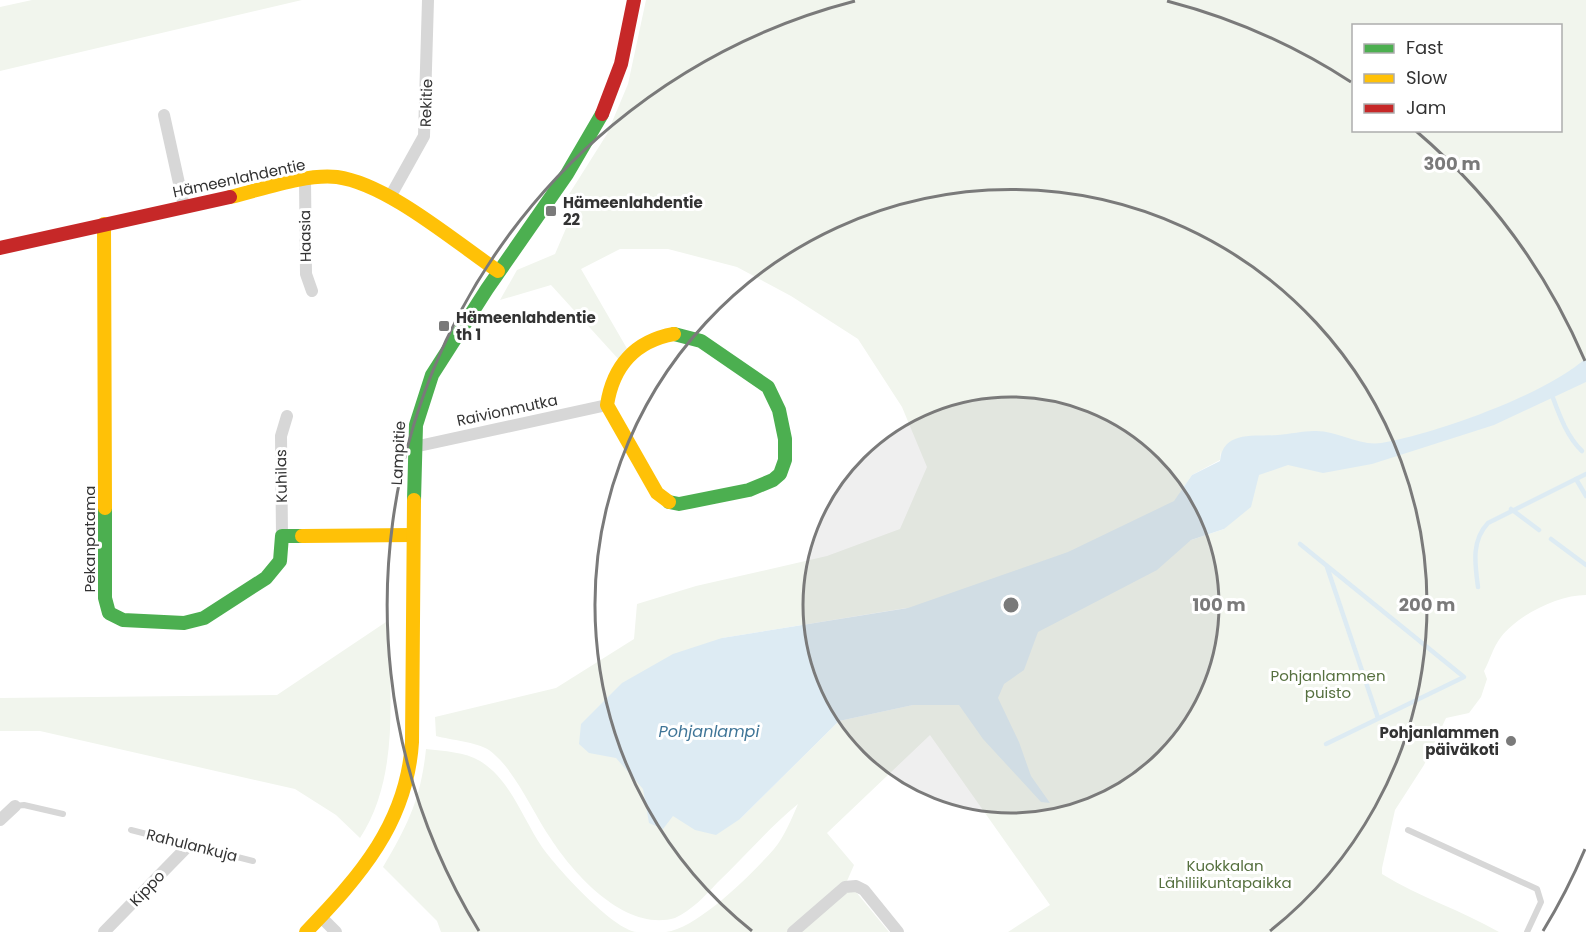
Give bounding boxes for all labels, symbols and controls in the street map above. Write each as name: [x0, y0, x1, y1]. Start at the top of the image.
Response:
legend: [1352, 24, 1562, 132]
text: Fast: [1406, 35, 1443, 60]
text: Slow: [1406, 65, 1448, 90]
street label: Rekitie: [415, 78, 437, 128]
text: Jam: [1406, 95, 1446, 120]
text: 300 m: [1423, 151, 1481, 176]
street label: Hämeenlahdentie: [171, 154, 307, 202]
place label: Hämeenlahdentie 22: [563, 192, 703, 230]
marker: Hämeenlahdentie 22: [544, 204, 558, 218]
street label: Haasia: [294, 210, 316, 262]
place label: Hämeenlahdentie th 1: [456, 307, 596, 345]
marker: Hämeenlahdentie th 1: [437, 319, 451, 333]
street label: Raivionmutka: [455, 389, 559, 431]
street label: Lampitie: [386, 420, 410, 486]
street label: Kuhilas: [270, 449, 292, 503]
street label: Pekanpatama: [79, 486, 100, 592]
text: 100 m: [1192, 592, 1246, 617]
text: 200 m: [1399, 592, 1455, 617]
centre of rings: [1001, 595, 1021, 615]
park label: Pohjanlammen puisto: [1271, 665, 1385, 703]
water label: Pohjanlampi: [659, 720, 760, 743]
place label: Pohjanlammen päiväkoti: [1380, 722, 1499, 760]
marker: Pohjanlammen päiväkoti: [1504, 734, 1518, 748]
street label: Rahulankuja: [144, 824, 240, 866]
park label: Kuokkalan Lähiliikuntapaikka: [1158, 855, 1292, 893]
street label: Kippo: [125, 865, 169, 911]

